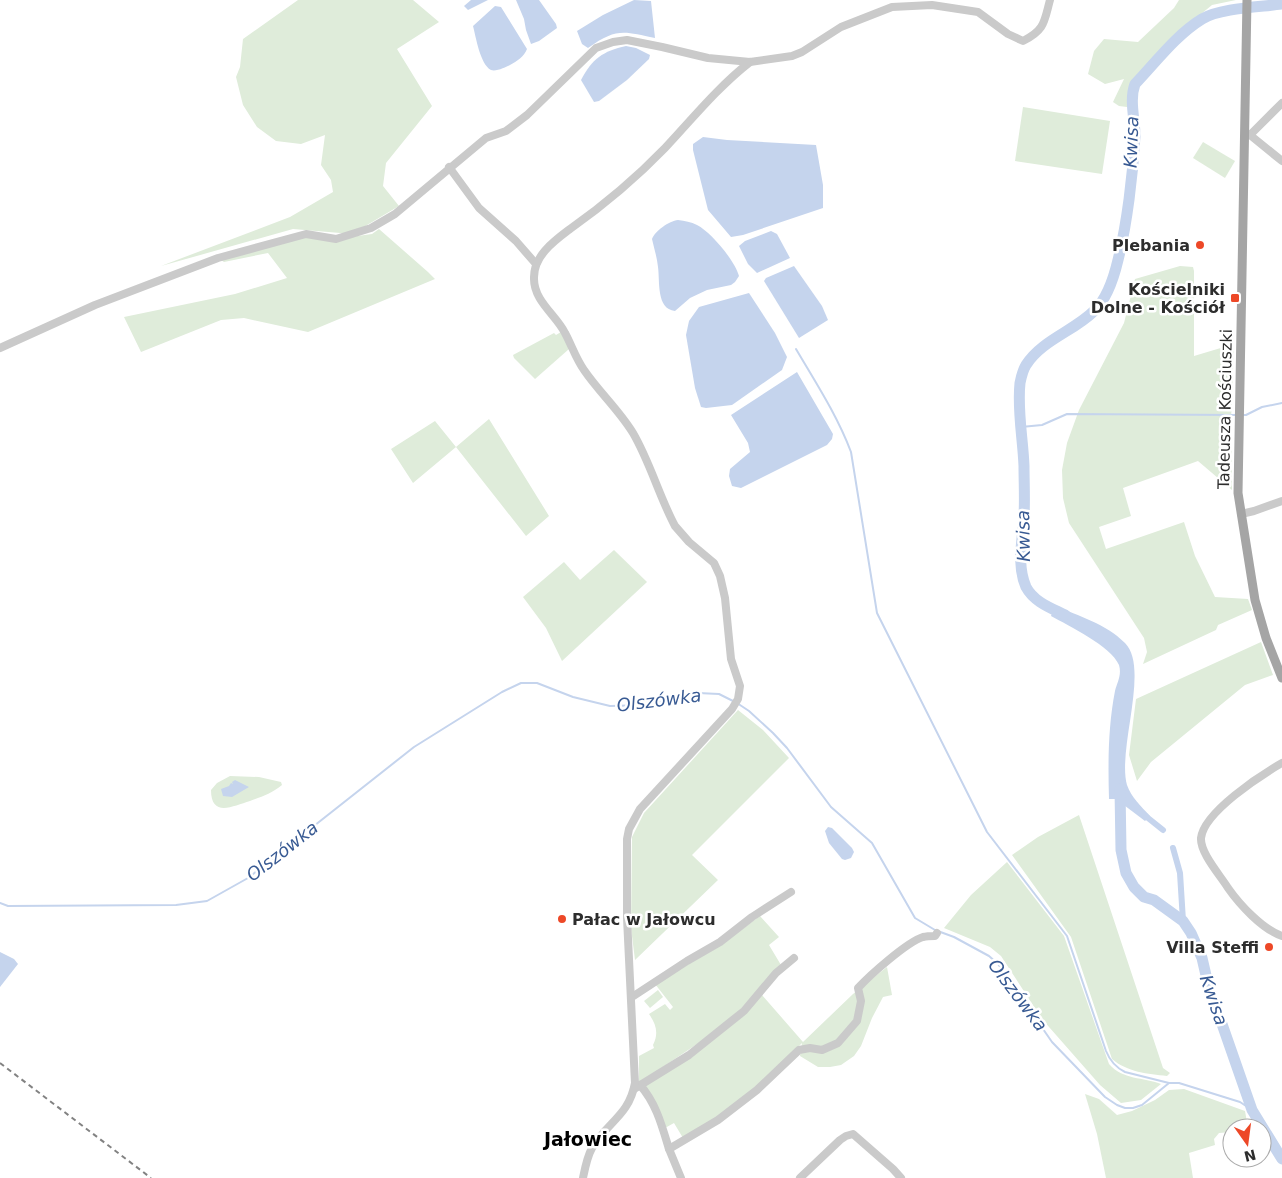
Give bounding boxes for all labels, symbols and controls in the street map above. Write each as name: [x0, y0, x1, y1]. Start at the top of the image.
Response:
water label: Kwisa: [1120, 116, 1142, 168]
place label: Plebania: [1112, 236, 1190, 255]
marker: Plebania: [1194, 239, 1206, 251]
place label: Kościelniki Dolne - Kościół: [1091, 280, 1226, 317]
marker: Kościelniki Dolne - Kościół: [1229, 292, 1241, 304]
street label: Tadeusza Kościuszki: [1214, 329, 1236, 490]
water label: Kwisa: [1012, 510, 1034, 562]
water label: Olszówka: [615, 684, 703, 716]
water label: Olszówka: [242, 817, 322, 885]
place label: Pałac w Jałowcu: [572, 910, 716, 929]
marker: Pałac w Jałowcu: [556, 913, 568, 925]
place label: Villa Steffi: [1166, 938, 1259, 957]
marker: Villa Steffi: [1263, 941, 1275, 953]
water label: Olszówka: [984, 955, 1052, 1035]
water label: Kwisa: [1196, 972, 1232, 1028]
north arrow: [1222, 1118, 1272, 1168]
district label: Jałowiec: [542, 1128, 632, 1150]
text: N: [1243, 1146, 1258, 1165]

